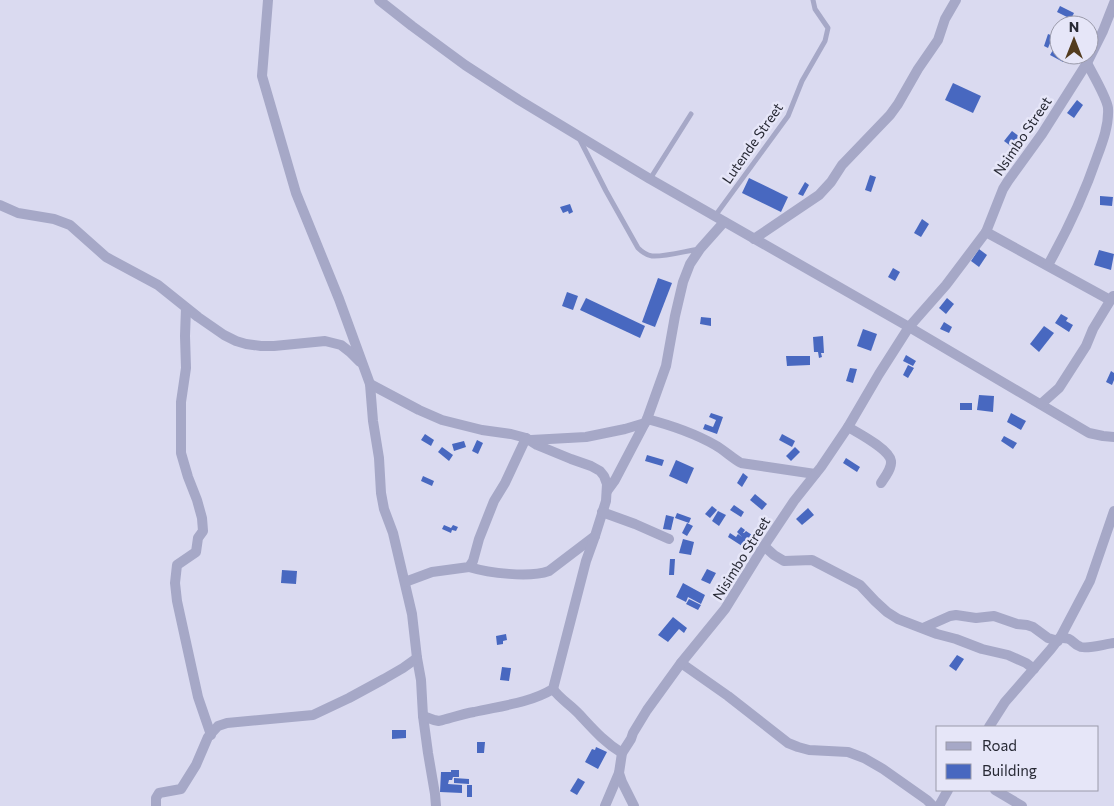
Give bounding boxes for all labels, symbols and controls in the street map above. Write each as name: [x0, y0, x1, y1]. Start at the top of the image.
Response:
north arrow: [1049, 15, 1099, 65]
text: N: [1069, 18, 1079, 35]
street label: Nsimbo Street: [989, 93, 1055, 179]
street label: Lutende Street: [718, 99, 786, 187]
street label: Nisimbo Street: [709, 513, 774, 603]
legend: [936, 726, 1099, 791]
text: Road: [982, 736, 1017, 754]
text: Building: [982, 761, 1037, 779]

